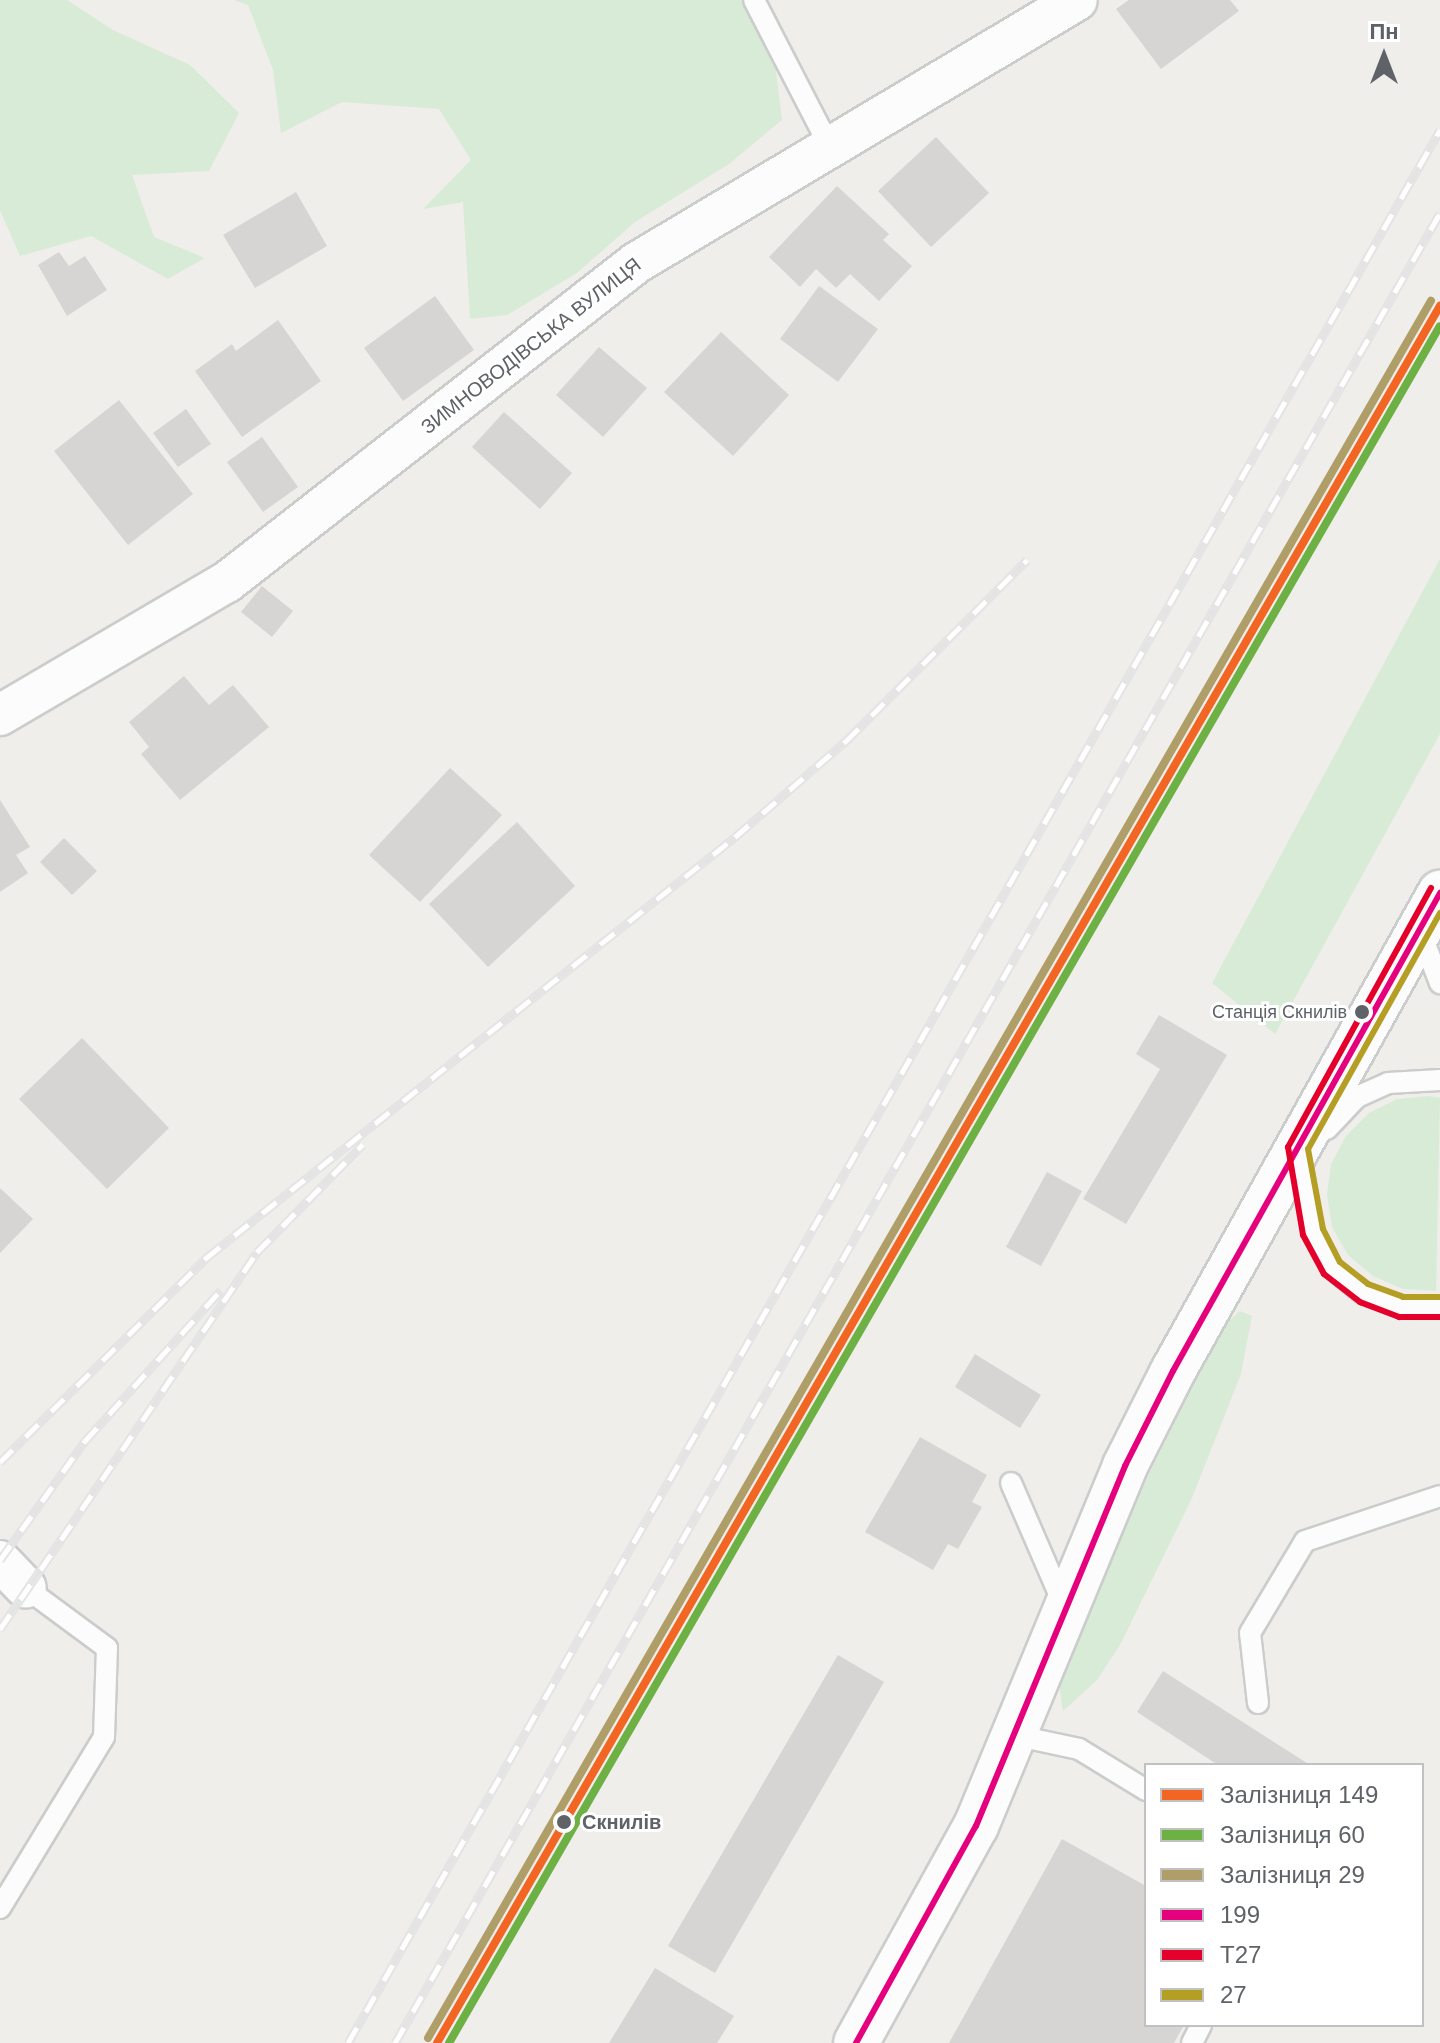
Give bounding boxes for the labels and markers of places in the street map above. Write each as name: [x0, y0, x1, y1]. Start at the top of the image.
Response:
place label: Станція Скнилів: [1212, 1001, 1347, 1023]
marker: Станція Скнилів: [1354, 1004, 1370, 1020]
place label: Скнилів: [582, 1810, 661, 1834]
marker: Скнилів: [553, 1811, 575, 1833]

